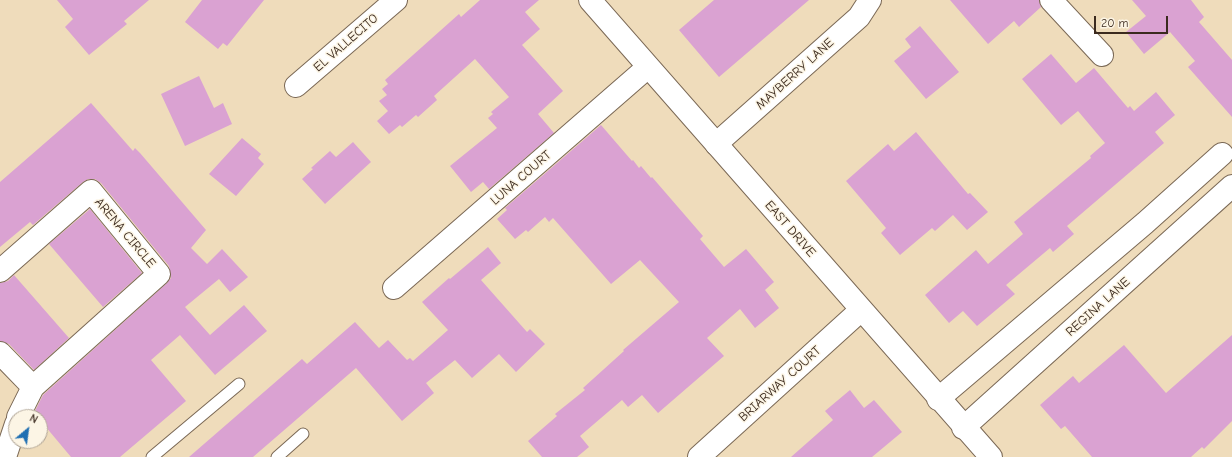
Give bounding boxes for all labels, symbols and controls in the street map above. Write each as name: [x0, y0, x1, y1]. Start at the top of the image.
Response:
scale bar: [1096, 8, 1170, 34]
street label: EL VALLECITO: [310, 11, 382, 75]
text: 20 m: [1101, 16, 1129, 30]
street label: MAYBERRY LANE: [753, 35, 837, 113]
street label: LUNA COURT: [487, 147, 555, 209]
street label: ARENA CIRCLE: [91, 195, 159, 271]
street label: EAST DRIVE: [761, 198, 819, 260]
street label: REGINA LANE: [1063, 274, 1133, 340]
street label: BRIARWAY COURT: [736, 343, 824, 425]
north arrow: [8, 409, 48, 449]
text: N: [27, 412, 40, 426]

